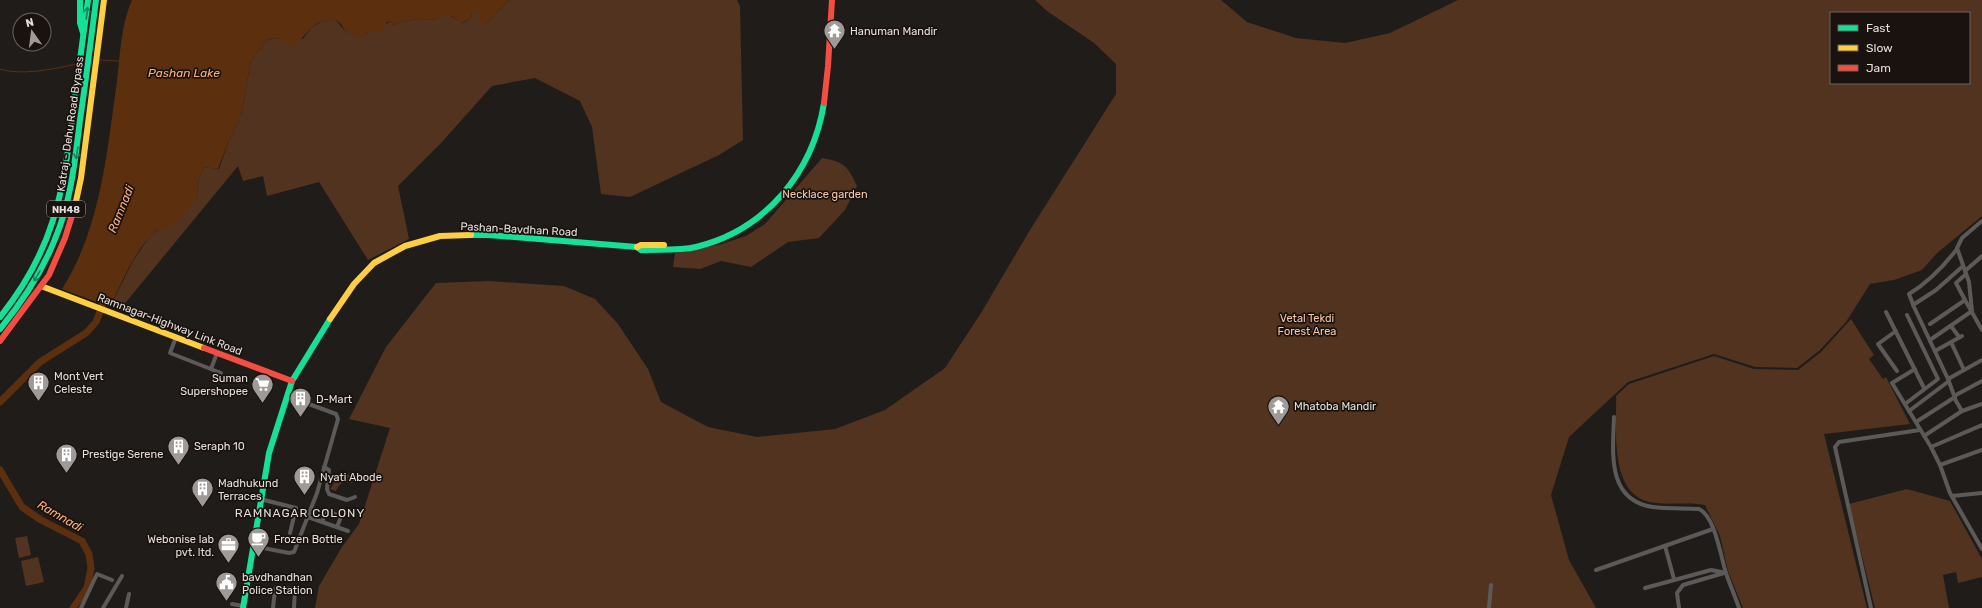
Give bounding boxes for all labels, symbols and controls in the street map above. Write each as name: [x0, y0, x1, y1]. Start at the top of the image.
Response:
one-way arrow: [83, 7, 91, 20]
north arrow: [12, 12, 52, 52]
legend: [1830, 12, 1970, 84]
text: N: [24, 15, 35, 30]
temple icon: Hanuman Mandir: [821, 18, 847, 51]
text: Fast: [1866, 21, 1890, 35]
place label: Hanuman Mandir: [850, 25, 938, 38]
text: Slow: [1866, 41, 1893, 55]
street label: Katraj - Dehu Road Bypass: [55, 55, 86, 193]
text: Jam: [1866, 61, 1891, 75]
water label: Pashan Lake: [148, 66, 220, 80]
one-way arrow: [73, 146, 81, 159]
water label: Ramnadi: [105, 182, 137, 235]
park label: Necklace garden: [782, 188, 868, 201]
road number: NH48: [47, 201, 85, 217]
street label: Pashan-Bavdhan Road: [460, 220, 578, 239]
one-way arrow: [33, 270, 41, 282]
street label: Ramnagar-Highway Link Road: [96, 291, 244, 358]
park label: Vetal Tekdi Forest Area: [1278, 312, 1336, 338]
building icon: Mont Vert Celeste: [26, 369, 52, 402]
place label: Mont Vert Celeste: [54, 370, 104, 396]
supermarket icon: Suman Supershopee: [250, 371, 276, 404]
place label: Suman Supershopee: [180, 372, 248, 398]
building icon: D-Mart: [287, 386, 313, 419]
place label: D-Mart: [316, 393, 353, 406]
temple icon: Mhatoba Mandir: [1266, 393, 1292, 426]
place label: Mhatoba Mandir: [1294, 400, 1377, 413]
building icon: Seraph 10: [165, 433, 191, 466]
place label: Seraph 10: [194, 440, 245, 453]
building icon: Prestige Serene: [54, 441, 80, 474]
place label: Prestige Serene: [82, 448, 163, 461]
building icon: Nyati Abode: [291, 464, 317, 497]
place label: Nyati Abode: [320, 471, 382, 484]
building icon: Madhukund Terraces: [189, 476, 215, 509]
place label: Madhukund Terraces: [218, 477, 278, 503]
water label: Ramnadi: [35, 497, 86, 535]
district label: RAMNAGAR COLONY: [235, 506, 365, 520]
cafe icon: Frozen Bottle: [246, 526, 272, 559]
office icon: Webonise lab pvt. ltd.: [216, 532, 242, 565]
place label: Webonise lab pvt. ltd.: [147, 533, 214, 559]
place label: Frozen Bottle: [274, 533, 343, 546]
public building icon: bavdhandhan Police Station: [214, 570, 240, 603]
place label: bavdhandhan Police Station: [242, 571, 313, 597]

